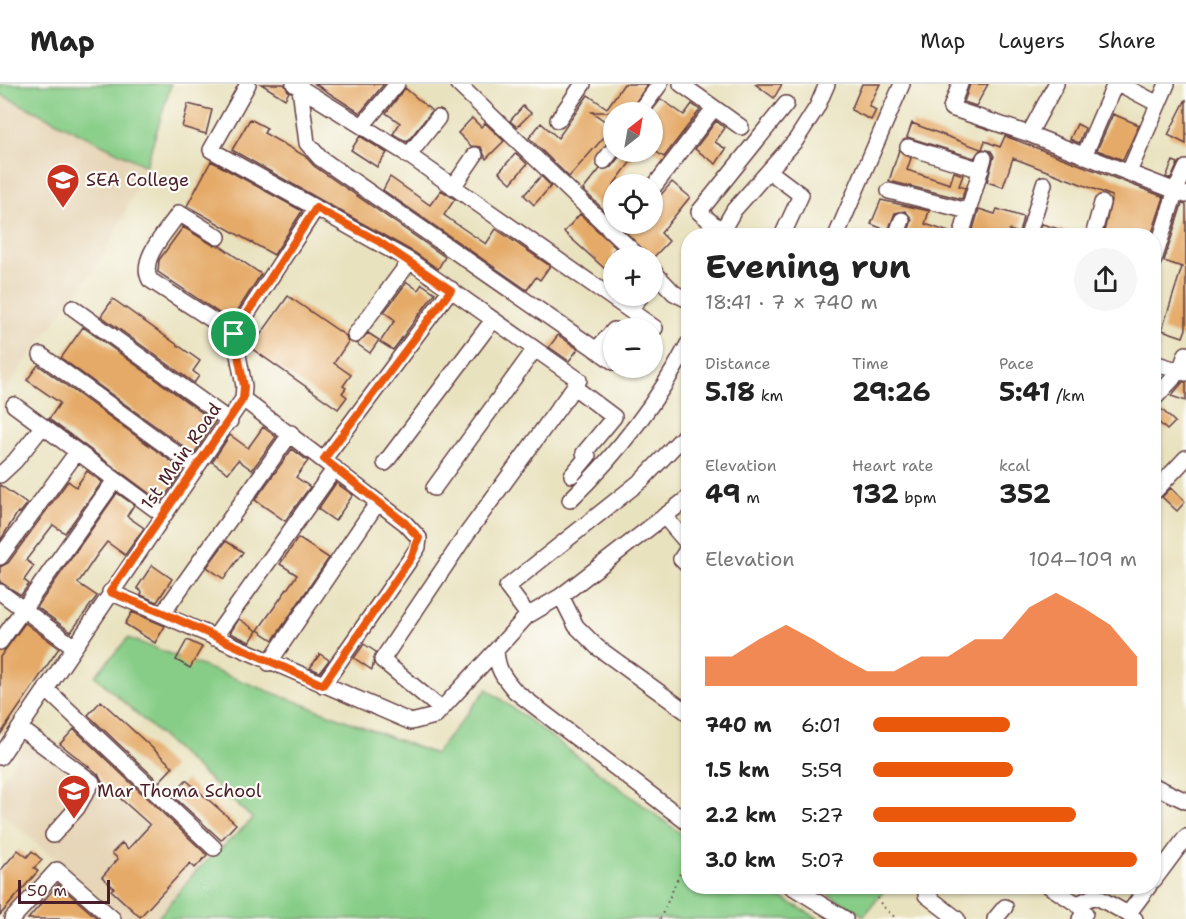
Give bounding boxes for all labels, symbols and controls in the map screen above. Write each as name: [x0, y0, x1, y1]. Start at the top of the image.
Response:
text: Map: [30, 22, 95, 60]
text: Map: [920, 27, 965, 55]
text: Layers: [998, 27, 1065, 55]
text: Share: [1098, 27, 1156, 55]
north arrow: [603, 102, 663, 162]
map controls: [603, 102, 663, 378]
school or university icon: SEA College: [45, 162, 81, 209]
place label: SEA College: [86, 168, 189, 192]
button: locate: [603, 174, 663, 234]
text: Evening run: [705, 244, 911, 289]
button: +: [603, 246, 663, 306]
button: share: [1074, 248, 1137, 311]
text: 18:41 · 7 × 740 m: [705, 289, 878, 315]
pin: [208, 308, 259, 359]
icon: arrive: [217, 317, 250, 350]
button: −: [603, 318, 663, 378]
text: Distance: [705, 353, 771, 374]
text: Time: [852, 353, 889, 374]
text: Pace: [999, 353, 1034, 374]
text: 5.18: [705, 374, 755, 409]
text: 29:26: [852, 374, 931, 409]
text: 5:41: [999, 374, 1051, 409]
text: km: [755, 385, 783, 406]
text: /km: [1051, 385, 1085, 406]
street label: 1st Main Road: [135, 398, 227, 514]
text: Elevation: [705, 455, 777, 476]
text: Heart rate: [852, 455, 934, 476]
text: kcal: [999, 455, 1030, 476]
text: 49: [705, 476, 741, 511]
text: 132: [852, 476, 899, 511]
text: 352: [999, 476, 1051, 511]
text: m: [741, 487, 760, 508]
text: bpm: [899, 487, 936, 508]
text: Elevation: [705, 546, 795, 572]
text: 104–109 m: [1028, 546, 1137, 572]
text: 740 m: [705, 712, 772, 738]
text: 6:01: [801, 712, 841, 738]
text: 1.5 km: [705, 757, 769, 783]
text: 5:59: [801, 757, 843, 783]
school or university icon: Mar Thoma School: [56, 773, 92, 820]
place label: Mar Thoma School: [97, 779, 262, 803]
text: 2.2 km: [705, 802, 776, 828]
text: 5:27: [801, 802, 844, 828]
text: 3.0 km: [705, 847, 776, 873]
text: 5:07: [801, 847, 844, 873]
scale bar: [18, 877, 110, 904]
text: 50 m: [27, 880, 67, 901]

